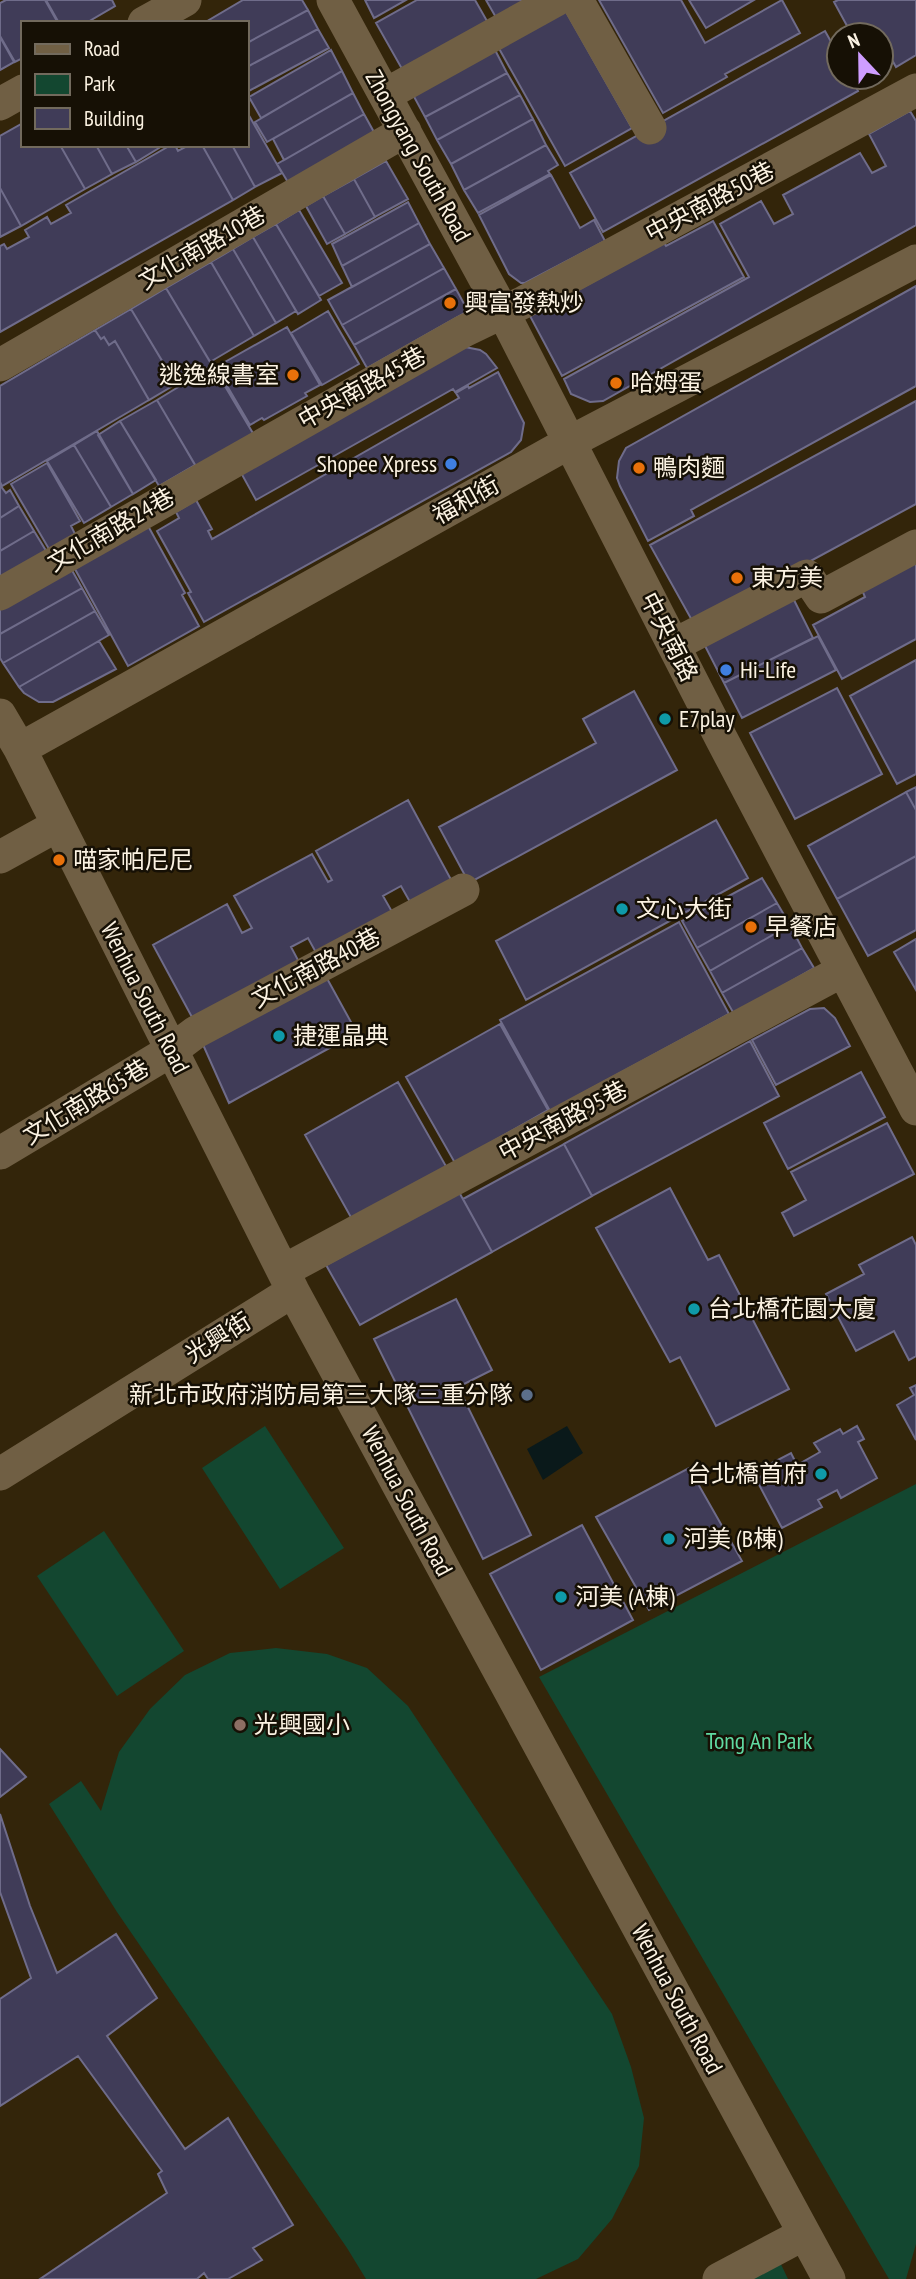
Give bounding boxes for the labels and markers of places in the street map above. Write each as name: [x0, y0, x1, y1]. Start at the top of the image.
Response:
place label: 興富發熱炒: [464, 287, 584, 318]
marker: 興富發熱炒: [442, 295, 458, 311]
place label: 逃逸線書室: [159, 359, 279, 390]
marker: 逃逸線書室: [285, 367, 301, 383]
place label: 哈姆蛋: [630, 367, 702, 398]
marker: 哈姆蛋: [608, 375, 624, 391]
place label: Shopee Xpress: [317, 448, 437, 479]
place label: 鴨肉麵: [653, 452, 725, 483]
marker: Shopee Xpress: [443, 456, 459, 472]
marker: 鴨肉麵: [631, 460, 647, 476]
place label: 東方美: [751, 562, 823, 593]
marker: 東方美: [729, 570, 745, 586]
place label: Hi-Life: [740, 654, 796, 685]
marker: Hi-Life: [718, 662, 734, 678]
place label: E7play: [679, 703, 734, 734]
marker: E7play: [657, 711, 673, 727]
place label: 喵家帕尼尼: [73, 844, 193, 875]
marker: 喵家帕尼尼: [51, 852, 67, 868]
place label: 文心大街: [636, 893, 732, 924]
marker: 文心大街: [614, 901, 630, 917]
place label: 早餐店: [765, 911, 837, 942]
marker: 早餐店: [743, 919, 759, 935]
place label: 捷運晶典: [293, 1020, 389, 1051]
marker: 捷運晶典: [271, 1028, 287, 1044]
place label: 台北橋花園大廈: [708, 1293, 876, 1324]
marker: 台北橋花園大廈: [686, 1301, 702, 1317]
place label: 新北市政府消防局第三大隊三重分隊: [129, 1379, 513, 1410]
marker: 新北市政府消防局第三大隊三重分隊: [519, 1387, 535, 1403]
place label: 台北橋首府: [687, 1458, 807, 1489]
marker: 台北橋首府: [813, 1466, 829, 1482]
place label: 河美 (B棟): [683, 1523, 783, 1554]
marker: 河美 (B棟): [661, 1531, 677, 1547]
place label: 河美 (A棟): [575, 1581, 675, 1612]
marker: 河美 (A棟): [553, 1589, 569, 1605]
place label: 光興國小: [254, 1709, 350, 1740]
marker: 光興國小: [232, 1717, 248, 1733]

